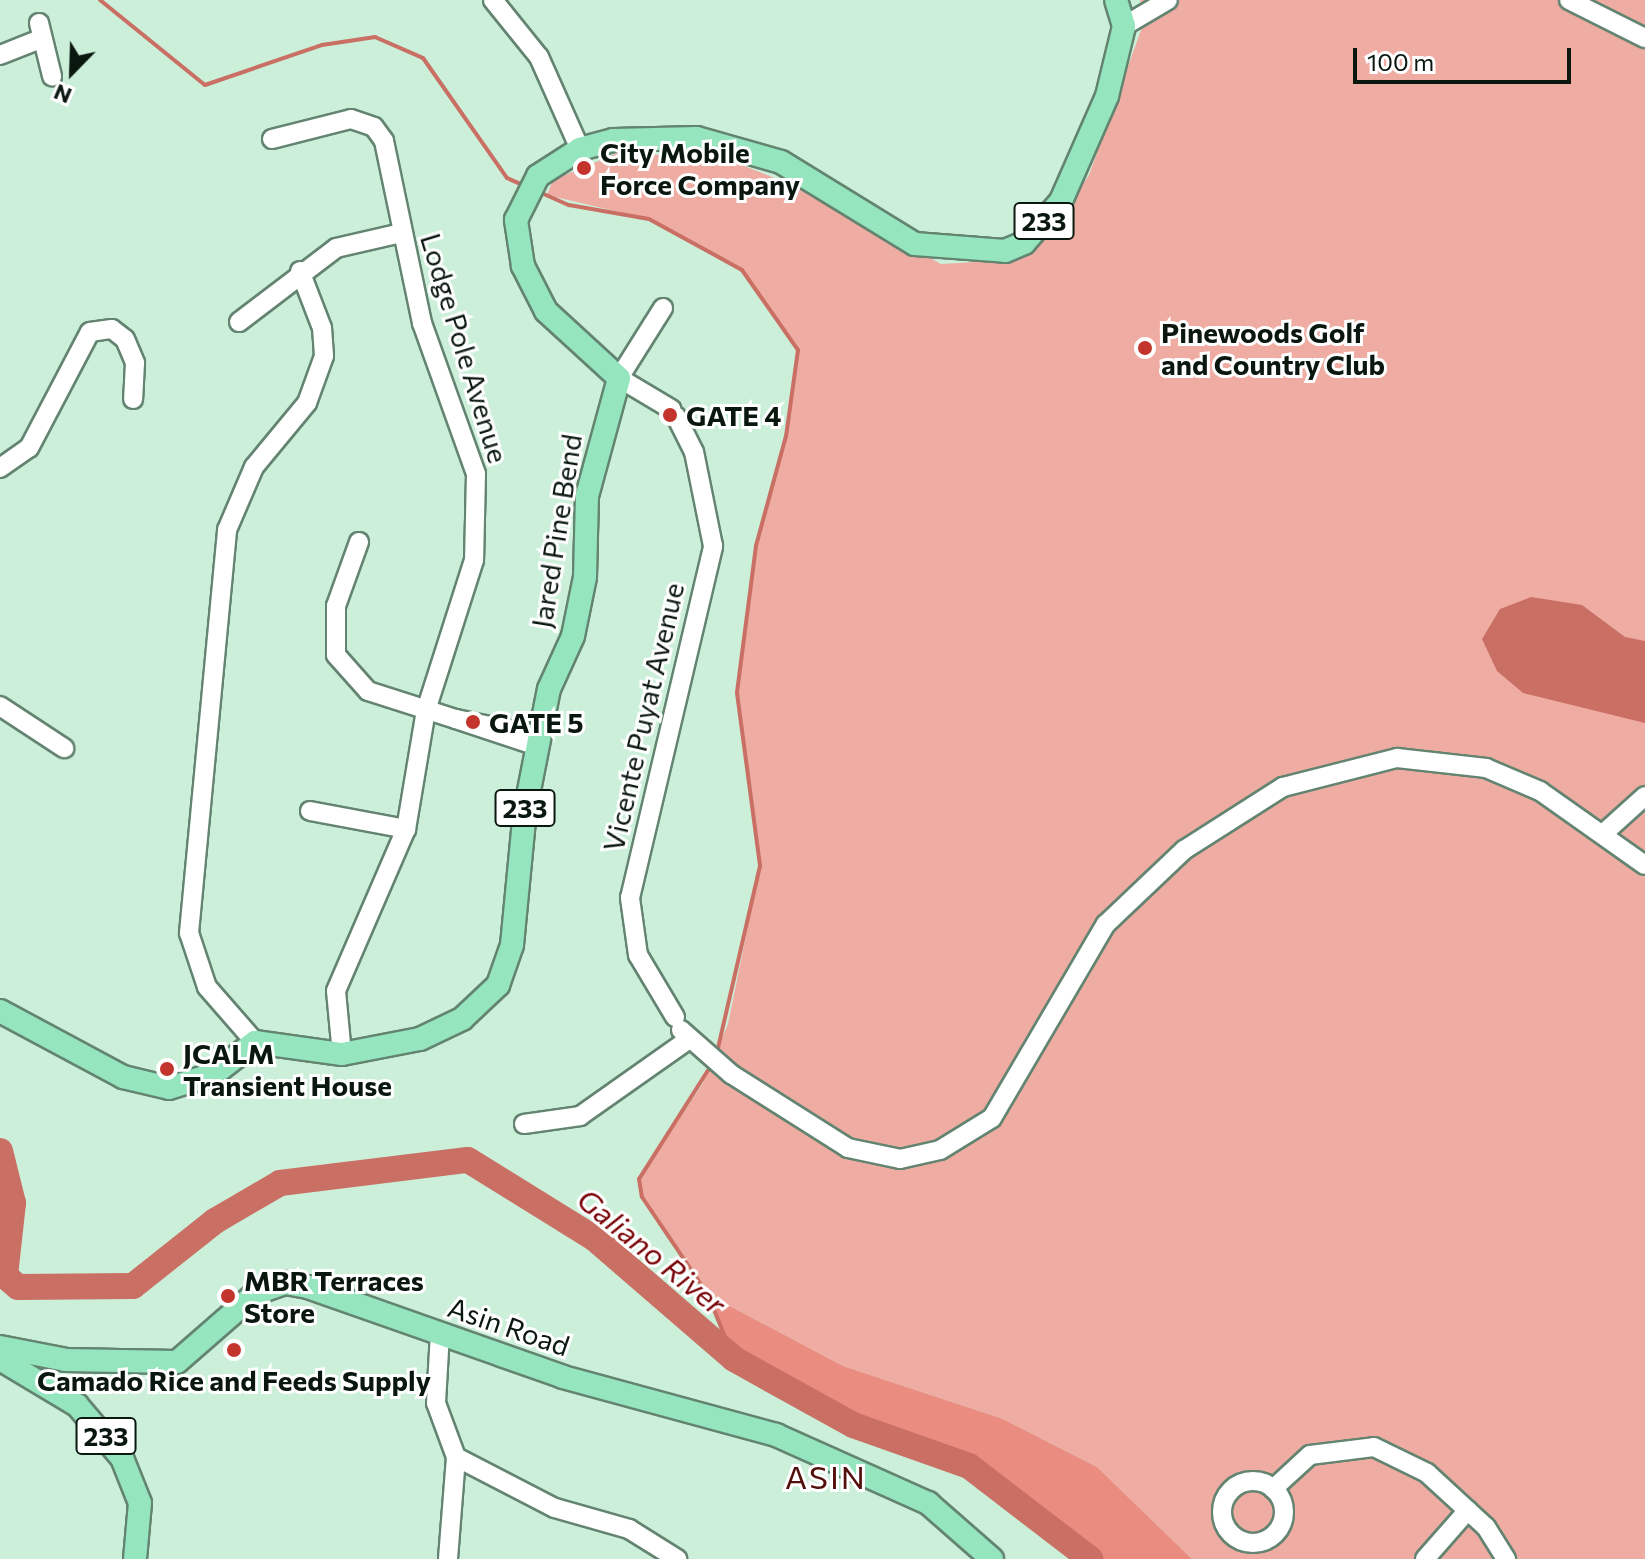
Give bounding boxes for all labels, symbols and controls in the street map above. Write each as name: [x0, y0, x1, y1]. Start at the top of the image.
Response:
north arrow: [32, 32, 112, 112]
scale bar: [1357, 32, 1575, 82]
text: 100 m: [1367, 47, 1434, 76]
text: N: [50, 79, 75, 110]
place label: City Mobile Force Company: [600, 135, 800, 201]
marker: City Mobile Force Company: [575, 159, 593, 177]
road number: 233: [1012, 199, 1076, 243]
street label: Lodge Pole Avenue: [414, 229, 516, 467]
place label: Pinewoods Golf and Country Club: [1161, 315, 1385, 381]
marker: Pinewoods Golf and Country Club: [1136, 339, 1154, 357]
place label: GATE 4: [686, 398, 781, 432]
marker: GATE 4: [661, 406, 679, 424]
street label: Jared Pine Bend: [524, 432, 588, 630]
street label: Vicente Puyat Avenue: [596, 579, 690, 855]
place label: GATE 5: [489, 705, 584, 739]
marker: GATE 5: [464, 713, 482, 731]
road number: 233: [493, 786, 557, 830]
place label: JCALM Transient House: [183, 1036, 392, 1102]
marker: JCALM Transient House: [158, 1060, 176, 1078]
water label: Galiano River: [571, 1180, 733, 1322]
place label: MBR Terraces Store: [244, 1263, 424, 1329]
marker: MBR Terraces Store: [219, 1287, 237, 1305]
street label: Asin Road: [444, 1290, 574, 1362]
marker: Camado Rice and Feeds Supply: [225, 1341, 243, 1359]
place label: Camado Rice and Feeds Supply: [37, 1363, 431, 1397]
road number: 233: [74, 1414, 138, 1458]
district label: ASIN: [785, 1457, 867, 1495]

